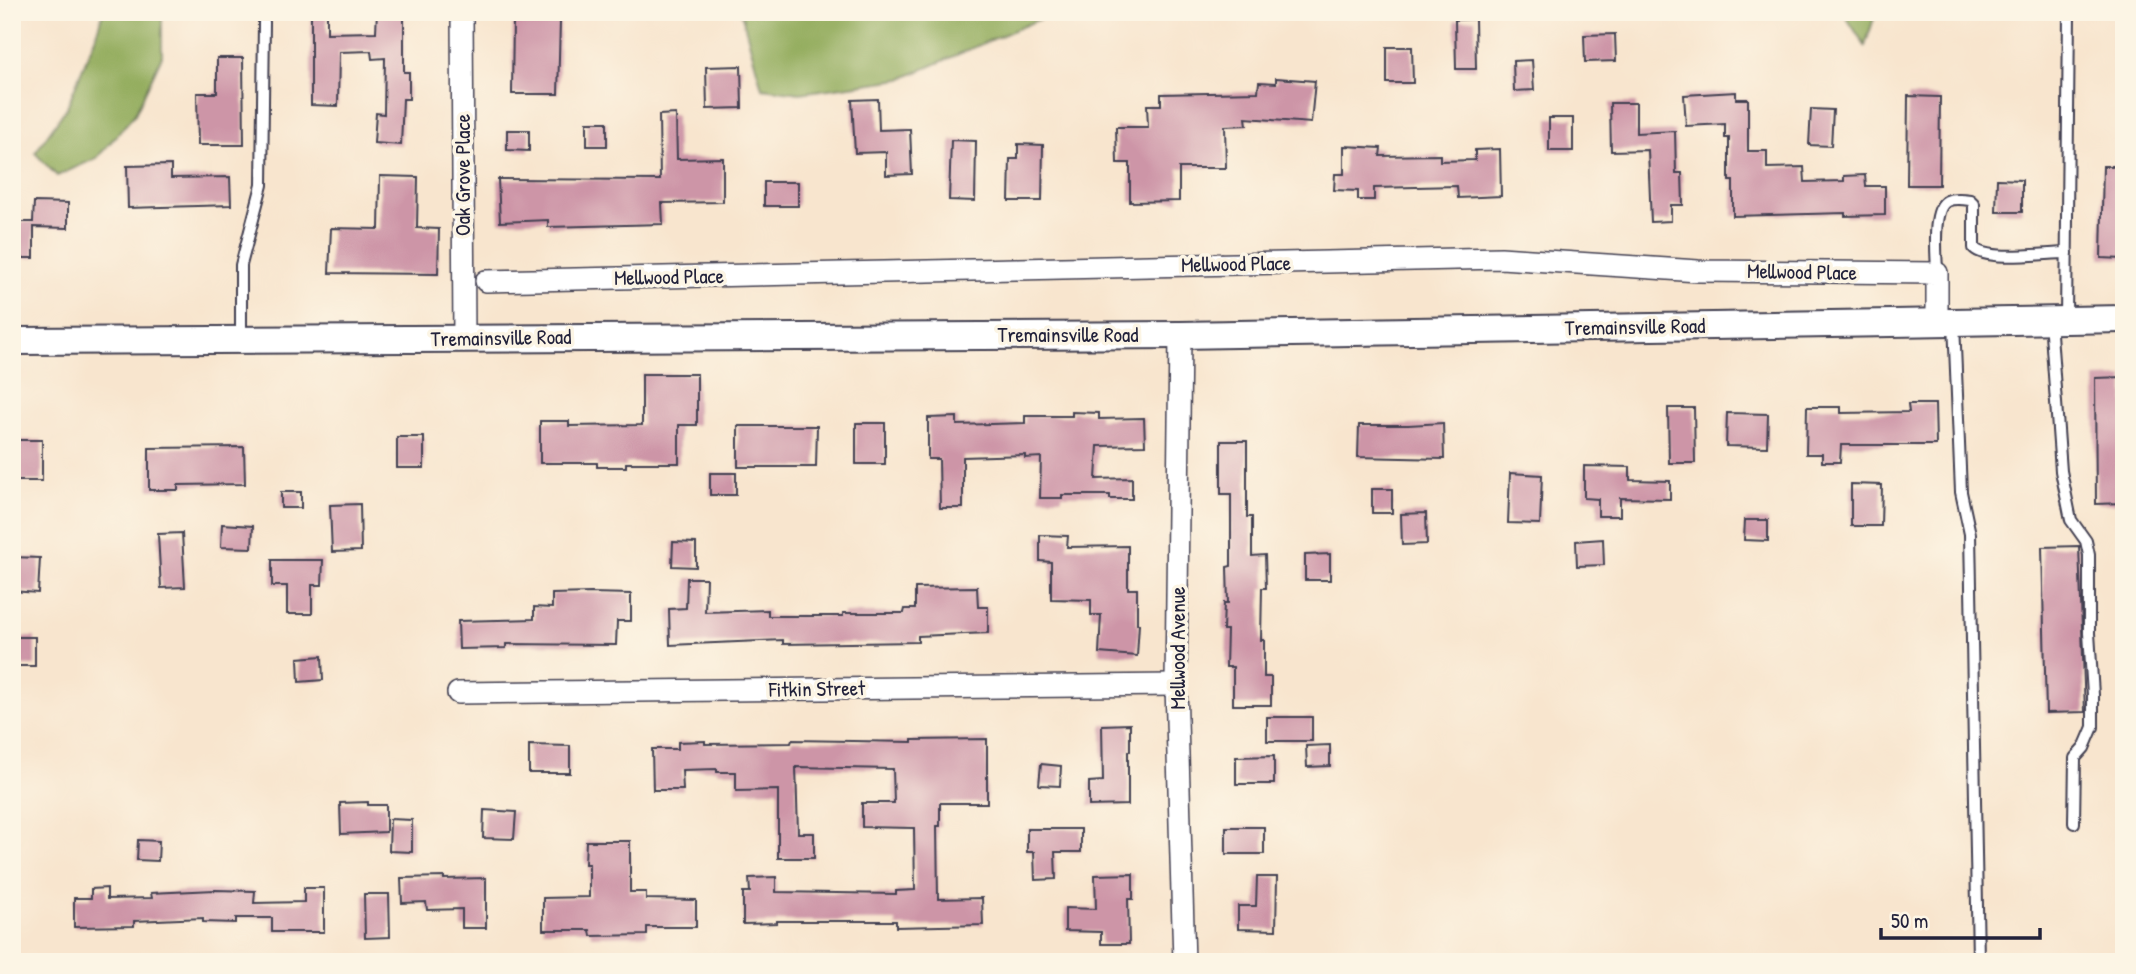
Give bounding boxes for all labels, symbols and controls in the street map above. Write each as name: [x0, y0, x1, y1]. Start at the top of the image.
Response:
street label: Oak Grove Place: [448, 114, 477, 236]
street label: Mellwood Place: [1181, 248, 1291, 279]
street label: Mellwood Place: [1747, 256, 1857, 287]
street label: Mellwood Place: [614, 261, 724, 292]
street label: Tremainsville Road: [1564, 311, 1706, 342]
street label: Tremainsville Road: [998, 320, 1138, 349]
street label: Tremainsville Road: [430, 322, 572, 353]
street label: Mellwood Avenue: [1163, 587, 1192, 709]
street label: Fitkin Street: [768, 673, 866, 704]
scale bar: [1881, 897, 2040, 941]
text: 50 m: [1891, 906, 1928, 935]

